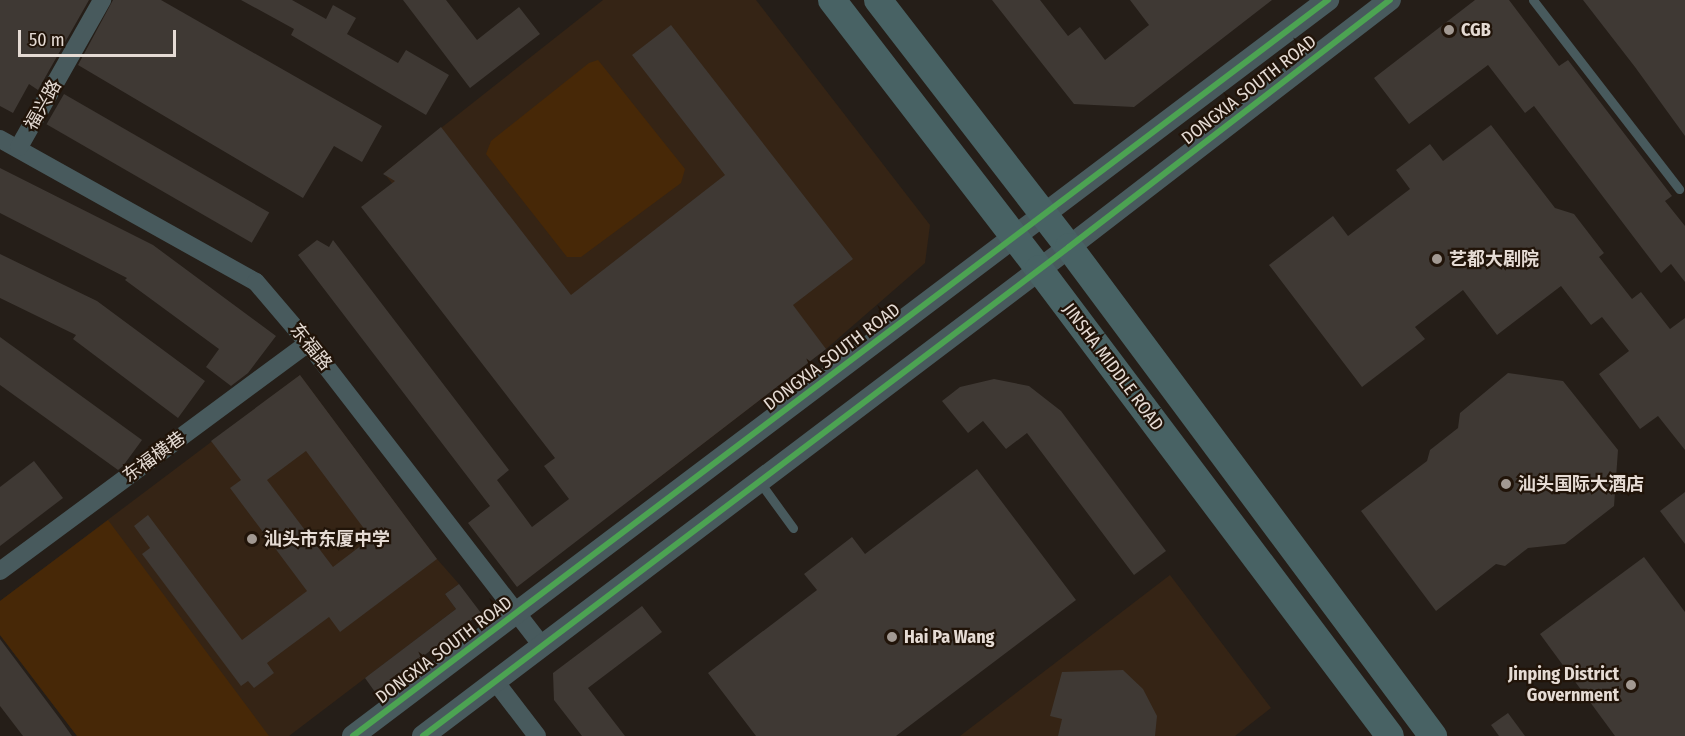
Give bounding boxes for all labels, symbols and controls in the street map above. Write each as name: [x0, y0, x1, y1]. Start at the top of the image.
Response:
scale bar: [21, 18, 178, 56]
place label: CGB: [1461, 19, 1491, 41]
marker: CGB: [1442, 23, 1456, 37]
text: 50 m: [29, 29, 65, 51]
street label: DONGXIA SOUTH ROAD: [1177, 31, 1321, 149]
street label: 福兴路: [20, 76, 66, 134]
place label: 艺都大剧院: [1449, 248, 1539, 270]
marker: 艺都大剧院: [1430, 252, 1444, 266]
street label: DONGXIA SOUTH ROAD: [760, 299, 904, 415]
street label: JINSHA MIDDLE ROAD: [1058, 299, 1168, 435]
street label: 东福路: [286, 319, 336, 375]
street label: 东福横巷: [119, 427, 189, 487]
place label: 汕头国际大酒店: [1518, 473, 1644, 495]
marker: 汕头国际大酒店: [1499, 477, 1513, 491]
place label: 汕头市东厦中学: [264, 528, 390, 550]
marker: 汕头市东厦中学: [245, 532, 259, 546]
street label: DONGXIA SOUTH ROAD: [372, 592, 516, 708]
place label: Hai Pa Wang: [904, 626, 995, 648]
marker: Hai Pa Wang: [885, 630, 899, 644]
place label: Jinping District Government: [1508, 664, 1619, 706]
marker: Jinping District Government: [1624, 678, 1638, 692]

